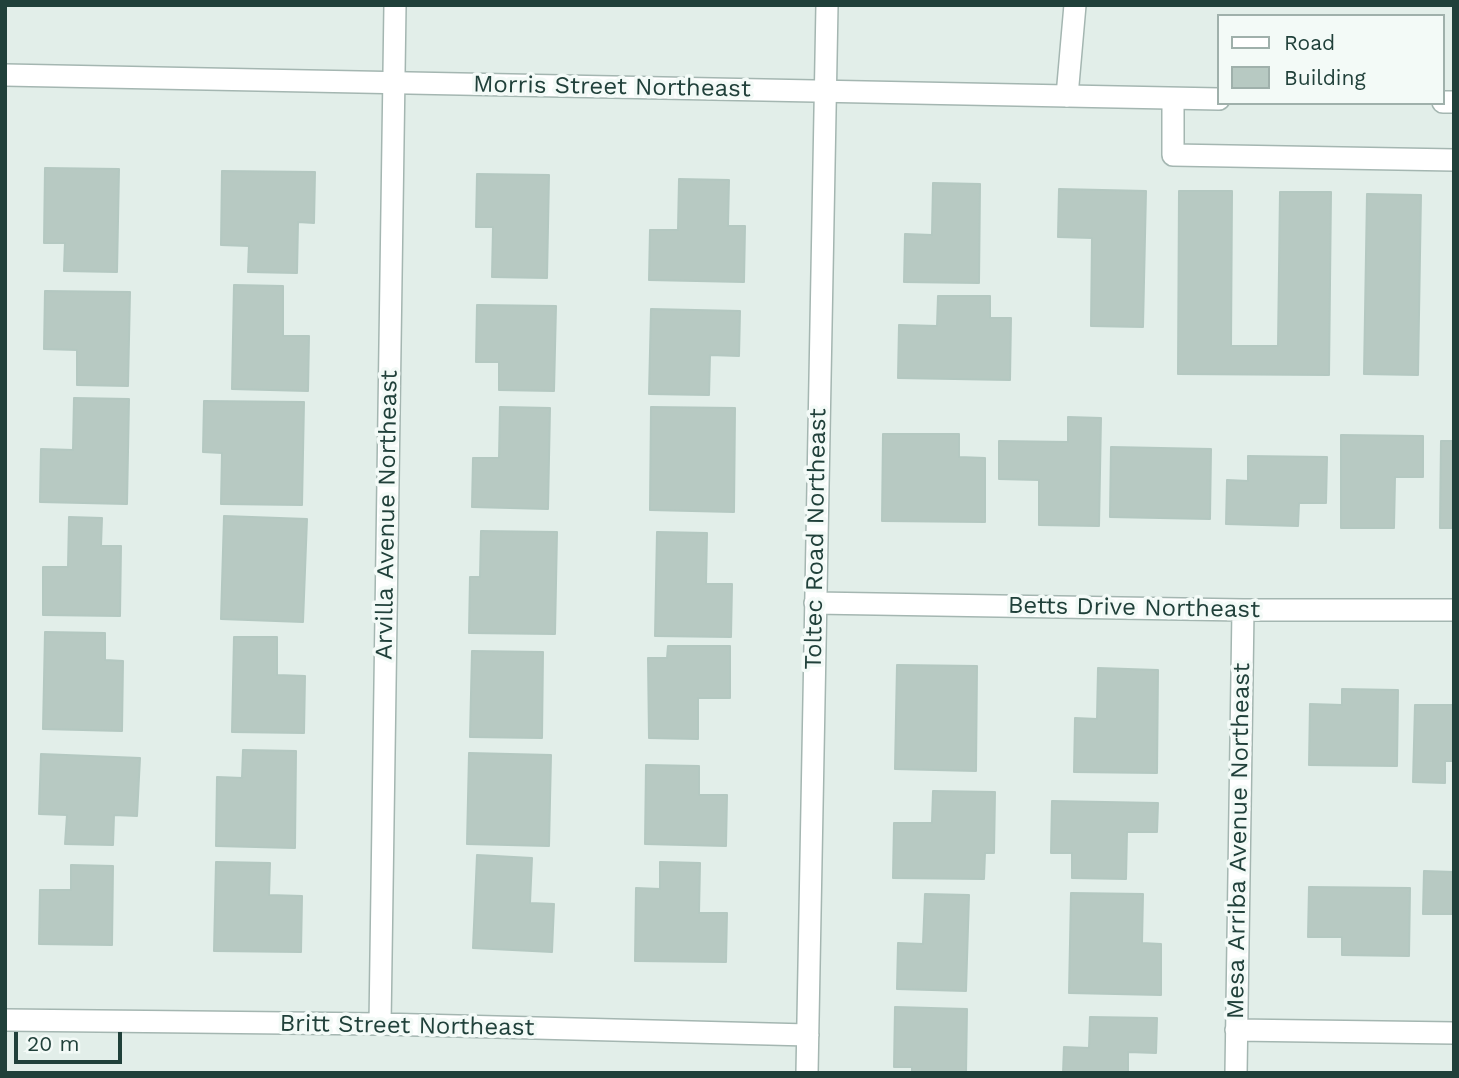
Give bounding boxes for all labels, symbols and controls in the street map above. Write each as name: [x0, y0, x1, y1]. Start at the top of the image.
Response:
legend: [1218, 14, 1445, 105]
text: Road: [1284, 30, 1335, 55]
text: Building: [1284, 65, 1366, 90]
street label: Morris Street Northeast: [473, 70, 751, 104]
street label: Arvilla Avenue Northeast: [370, 370, 404, 660]
street label: Toltec Road Northeast: [799, 408, 833, 670]
street label: Betts Drive Northeast: [1008, 591, 1260, 625]
street label: Mesa Arriba Avenue Northeast: [1221, 663, 1257, 1019]
street label: Britt Street Northeast: [279, 1009, 535, 1043]
scale bar: [18, 1018, 126, 1062]
text: 20 m: [27, 1031, 79, 1056]

